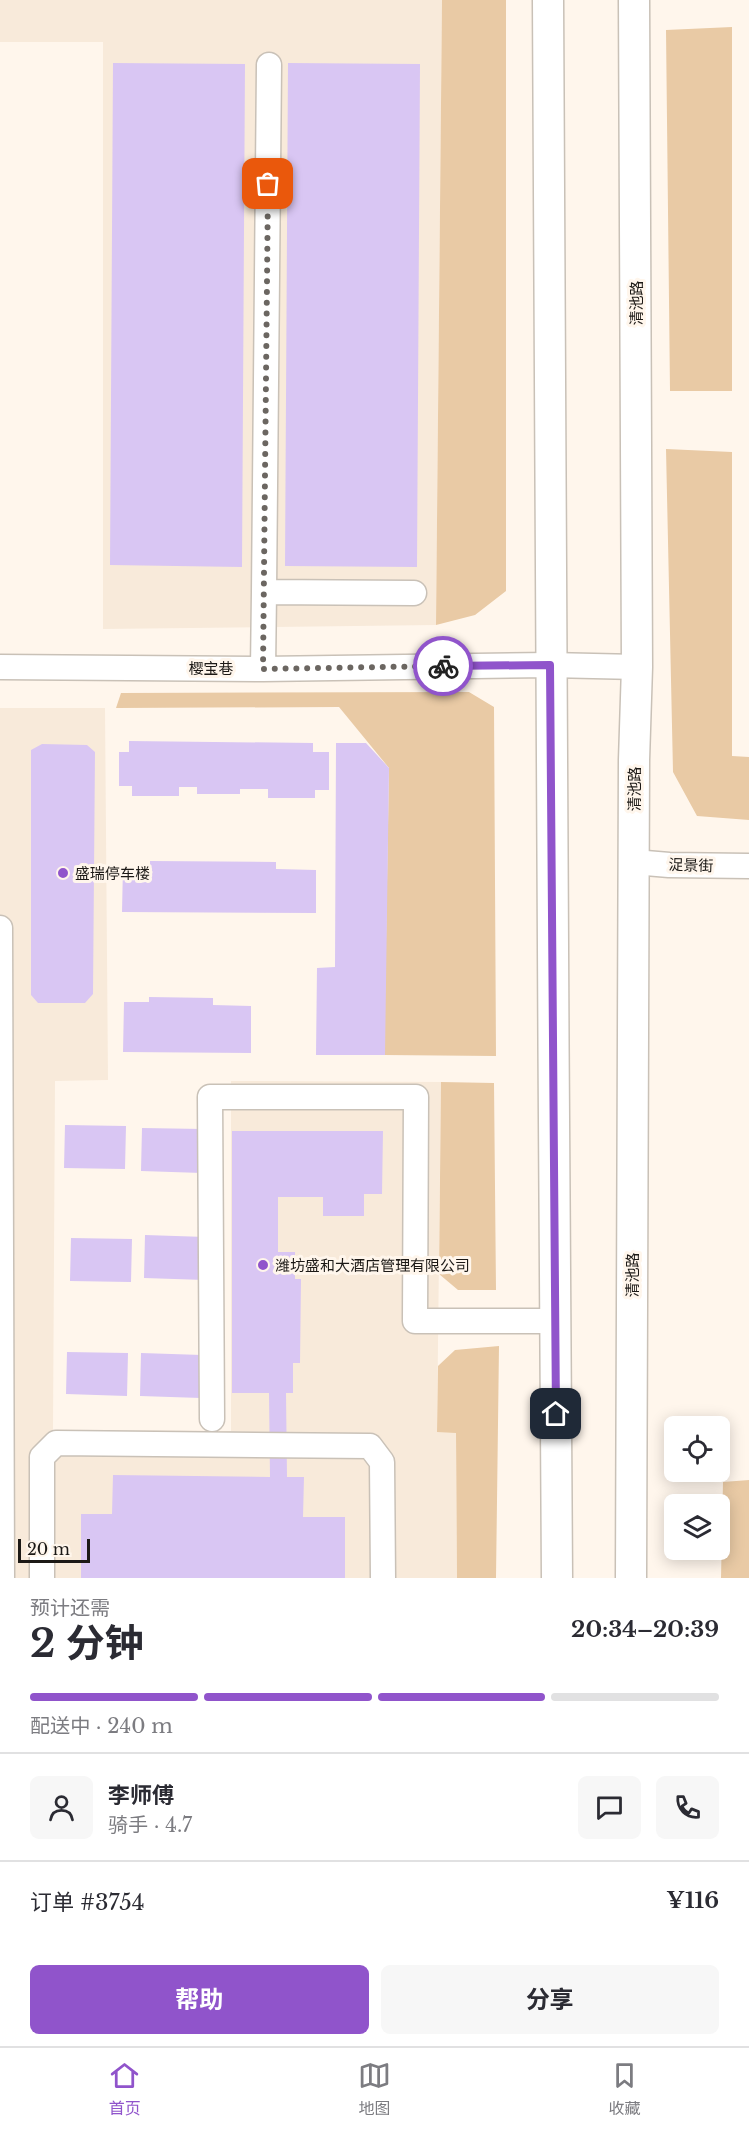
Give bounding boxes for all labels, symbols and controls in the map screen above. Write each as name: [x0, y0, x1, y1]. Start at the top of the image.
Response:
pin: [242, 158, 293, 209]
icon: bag: [251, 167, 284, 200]
street label: 清池路: [627, 280, 646, 326]
courier: [413, 636, 473, 696]
icon: bike: [427, 650, 460, 683]
street label: 樱宝巷: [188, 659, 234, 678]
street label: 清池路: [625, 766, 644, 812]
street label: 浞景街: [668, 855, 714, 875]
place label: 盛瑞停车楼: [75, 864, 150, 883]
marker: 盛瑞停车楼: [56, 866, 70, 880]
street label: 清池路: [623, 1252, 642, 1298]
place label: 潍坊盛和大酒店管理有限公司: [275, 1256, 470, 1275]
marker: 潍坊盛和大酒店管理有限公司: [256, 1258, 270, 1272]
pin: [530, 1388, 581, 1439]
icon: home: [539, 1397, 572, 1430]
map controls: [664, 1416, 730, 1560]
button: locate: [664, 1416, 730, 1482]
button: layers: [664, 1494, 730, 1560]
scale bar: [18, 1536, 90, 1564]
text: 20 m: [27, 1539, 70, 1559]
text: 预计还需: [30, 1596, 110, 1620]
text: 20:34–20:39: [571, 1616, 719, 1643]
text: 2 分钟: [30, 1619, 144, 1668]
text: 配送中 · 240 m: [30, 1714, 173, 1738]
button: person: [30, 1776, 93, 1839]
button: chat: [578, 1776, 641, 1839]
button: phone: [656, 1776, 719, 1839]
text: 李师傅: [108, 1782, 174, 1809]
text: 骑手 · 4.7: [108, 1813, 192, 1837]
text: ¥116: [666, 1887, 719, 1914]
text: 订单 #3754: [30, 1889, 145, 1916]
button: 帮助: [30, 1965, 369, 2034]
button: 分享: [381, 1965, 719, 2034]
tab: 首页: [108, 2059, 141, 2119]
tab: 地图: [358, 2059, 391, 2119]
tab: 收藏: [608, 2059, 641, 2119]

